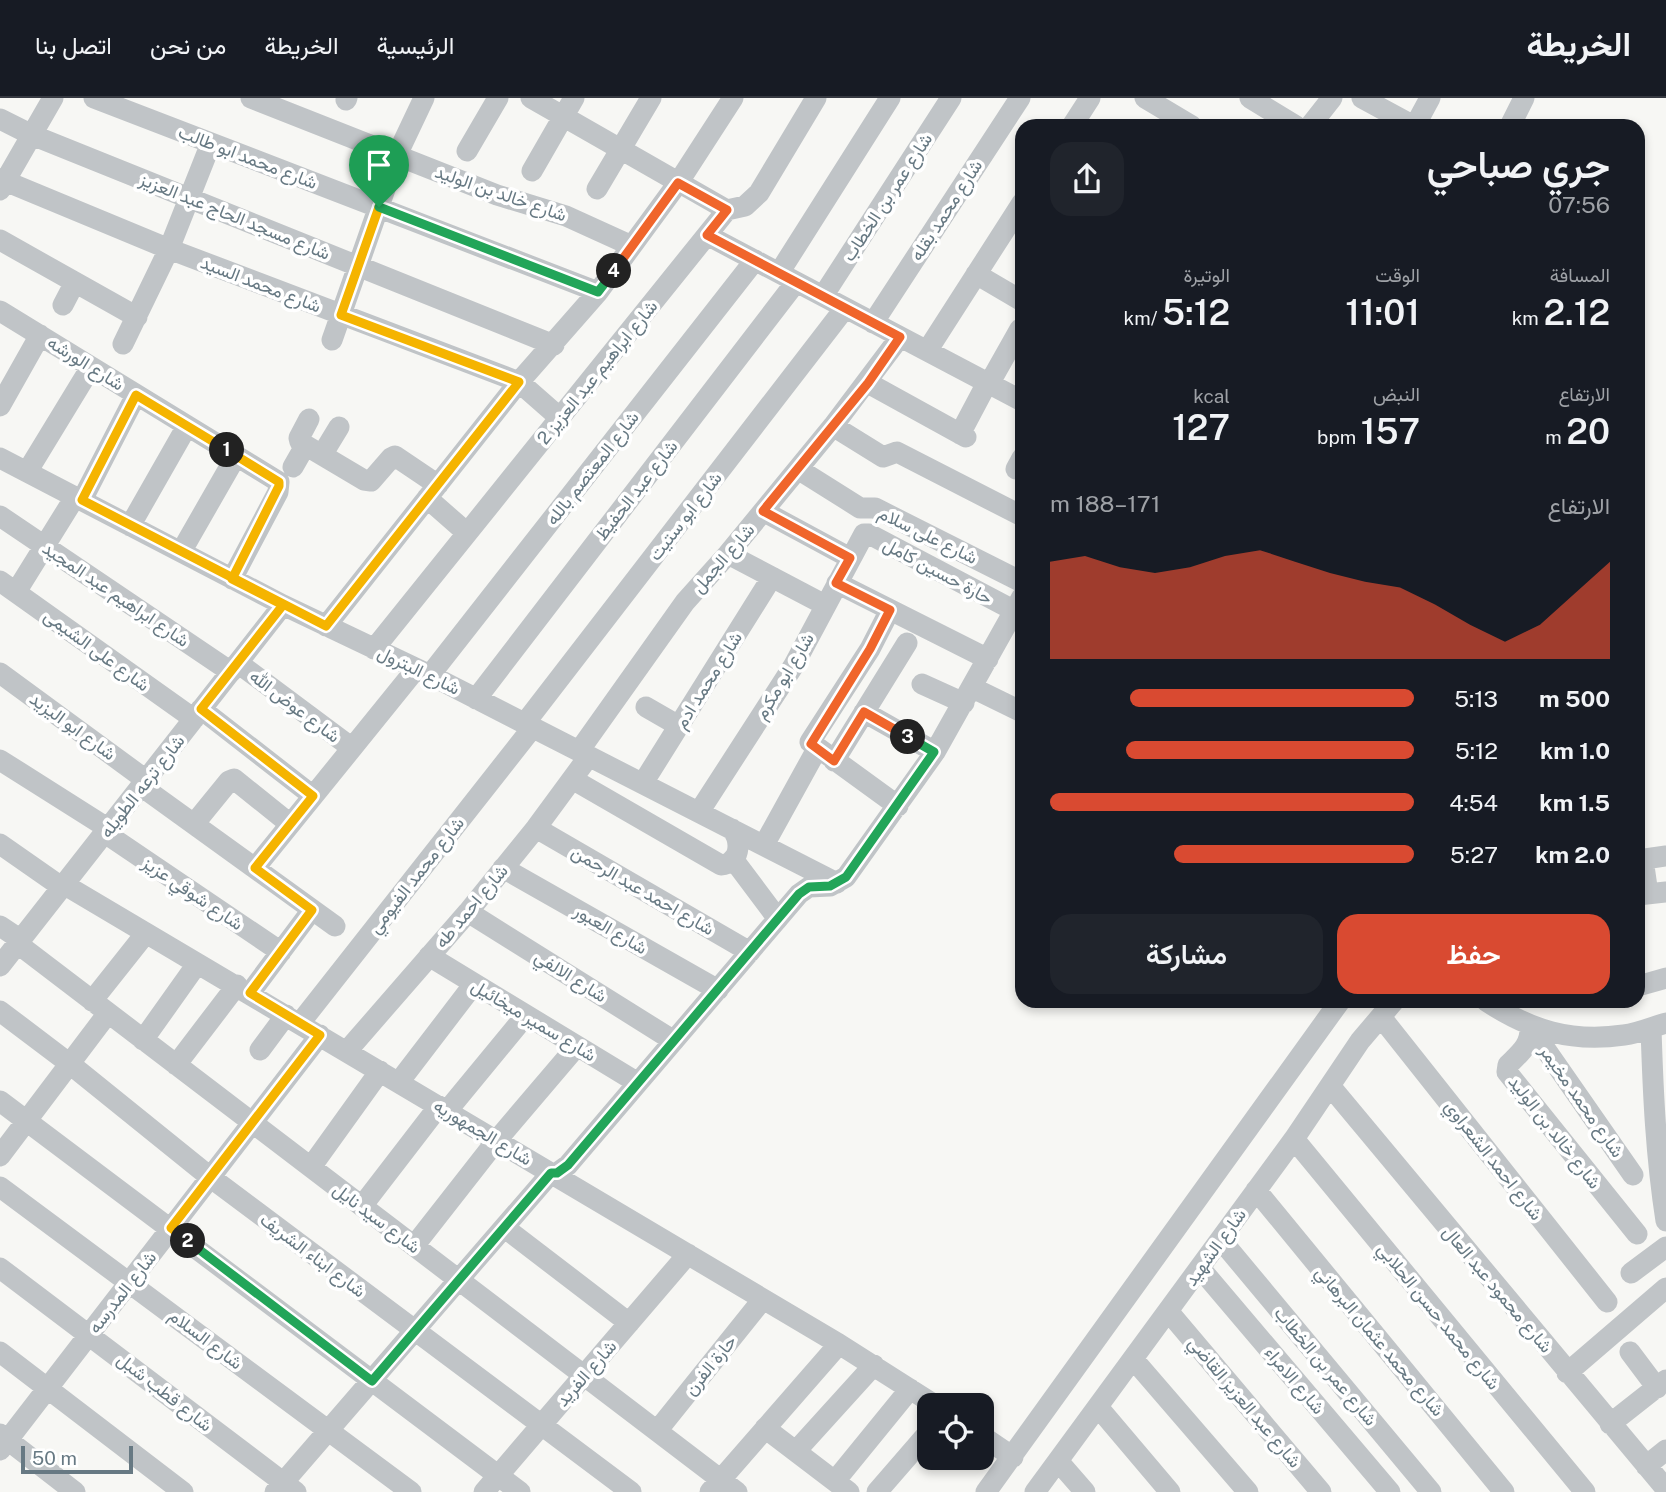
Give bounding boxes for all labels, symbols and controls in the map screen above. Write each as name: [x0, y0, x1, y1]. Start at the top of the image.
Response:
text: الخريطة: [1527, 25, 1631, 63]
text: اتصل بنا: [35, 31, 112, 59]
text: من نحن: [150, 31, 226, 59]
text: الخريطة: [264, 31, 339, 59]
text: الرئيسية: [377, 31, 454, 59]
street label: شارع محمد ابو طالب: [175, 121, 320, 195]
street label: شارع عمر بن الخطاب: [838, 129, 938, 266]
pin: [349, 135, 409, 207]
button: share: [1050, 142, 1124, 216]
text: جري صباحي: [1427, 142, 1610, 187]
icon: arrive: [360, 146, 398, 184]
street label: شارع محمد بقله: [906, 156, 988, 265]
street label: شارع خالد بن الوليد: [432, 161, 570, 227]
street label: شارع مسجد الحاج عبد العزيز: [135, 168, 333, 266]
text: 07:56: [1548, 191, 1610, 218]
street label: شارع محمد السيد: [197, 251, 324, 318]
pin: 4: [596, 254, 632, 288]
text: 4: [607, 259, 620, 281]
text: الوتيرة: [1184, 264, 1230, 286]
text: الوقت: [1375, 264, 1420, 286]
text: المسافة: [1550, 264, 1610, 286]
text: 5:12: [1162, 292, 1230, 333]
text: 11:01: [1345, 292, 1420, 333]
text: 2.12: [1543, 292, 1610, 333]
street label: شارع ابراهيم عبد العزيز 2: [532, 296, 663, 450]
text: /km: [1124, 307, 1162, 329]
text: km: [1512, 307, 1543, 329]
street label: شارع الورشه: [43, 331, 128, 396]
text: النبض: [1373, 383, 1420, 405]
text: الارتفاع: [1558, 383, 1610, 405]
text: kcal: [1193, 385, 1230, 407]
street label: شارع المعتصم بالله: [541, 407, 644, 530]
text: 127: [1172, 407, 1230, 448]
text: 157: [1361, 411, 1420, 452]
text: 20: [1566, 411, 1610, 452]
text: bpm: [1317, 426, 1361, 448]
text: m: [1545, 426, 1566, 448]
pin: 1: [210, 432, 244, 468]
street label: شارع عبد الحفيظ: [590, 436, 683, 545]
text: 1: [222, 438, 231, 460]
street label: شارع ابو ستيت: [644, 468, 728, 566]
text: 171–188 m: [1050, 490, 1160, 517]
text: الارتفاع: [1548, 492, 1610, 519]
street label: شارع على سلام: [874, 502, 981, 570]
street label: شارع الجمل: [687, 519, 760, 598]
street label: حارة حسين كامل: [879, 533, 996, 609]
street label: شارع ابراهيم عبد المجيد: [38, 537, 193, 653]
street label: شارع على الشيمى: [39, 605, 154, 697]
street label: شارع محمد ادم: [670, 628, 748, 733]
street label: شارع ابو مكرم: [750, 629, 820, 724]
street label: شارع البترول: [374, 641, 464, 701]
street label: شارع عوض الله: [245, 665, 344, 748]
text: 5:13: [1454, 685, 1498, 712]
text: 500 m: [1539, 685, 1610, 712]
street label: شارع ابو اليزيد: [25, 688, 120, 766]
pin: 3: [890, 720, 926, 754]
text: 3: [901, 725, 914, 747]
street label: شارع ترعه الطويله: [95, 730, 190, 843]
text: 5:12: [1455, 737, 1498, 764]
text: 1.0 km: [1540, 737, 1610, 764]
text: 4:54: [1449, 789, 1498, 816]
text: 1.5 km: [1539, 789, 1610, 816]
street label: شارع محمد الفيومي: [364, 813, 472, 941]
street label: شارع احمد عبد الرحمن: [567, 841, 718, 941]
text: 5:27: [1450, 841, 1498, 868]
text: 2.0 km: [1535, 841, 1610, 868]
street label: شارع شوقي عزيز: [135, 851, 247, 938]
street label: شارع احمد طه: [430, 860, 513, 953]
street label: شارع العبور: [569, 899, 651, 960]
button: مشاركة: [1050, 914, 1323, 994]
button: حفظ: [1337, 914, 1610, 994]
street label: شارع الالفي: [529, 946, 611, 1011]
street label: شارع سمير ميخائيل: [467, 975, 600, 1067]
street label: شارع محمد مخيمر: [1533, 1040, 1629, 1162]
street label: شارع خالد بن الوليد: [1503, 1071, 1606, 1194]
street label: شارع الجمهوريه: [429, 1095, 536, 1171]
street label: شارع احمد الشعراوي: [1437, 1096, 1547, 1227]
street label: شارع سيد نايل: [328, 1179, 425, 1259]
street label: شارع الشهيد: [1180, 1204, 1252, 1291]
street label: شارع ابناء الشريف: [255, 1209, 370, 1303]
street label: شارع محمود عبد العال: [1437, 1221, 1557, 1358]
pin: 2: [170, 1224, 206, 1258]
text: 2: [181, 1229, 194, 1251]
street label: شارع محمد حسن الحلابي: [1370, 1238, 1505, 1397]
street label: شارع المدرسه: [84, 1247, 162, 1338]
street label: شارع محمد عثمان البرهاني: [1307, 1262, 1449, 1423]
street label: شارع عمر بن الخطاب: [1269, 1302, 1382, 1431]
street label: شارع السلام: [164, 1305, 247, 1375]
street label: حارة الفرن: [679, 1331, 741, 1400]
street label: شارع عبد العزيز القاضي: [1180, 1332, 1306, 1475]
street label: شارع الفريد: [551, 1336, 622, 1412]
street label: شارع الامراء: [1259, 1342, 1329, 1419]
street label: شارع قطب شبل: [112, 1348, 217, 1437]
map controls: [917, 1393, 994, 1470]
button: locate: [917, 1393, 994, 1470]
scale bar: [21, 1443, 133, 1475]
text: 50 m: [32, 1447, 77, 1469]

